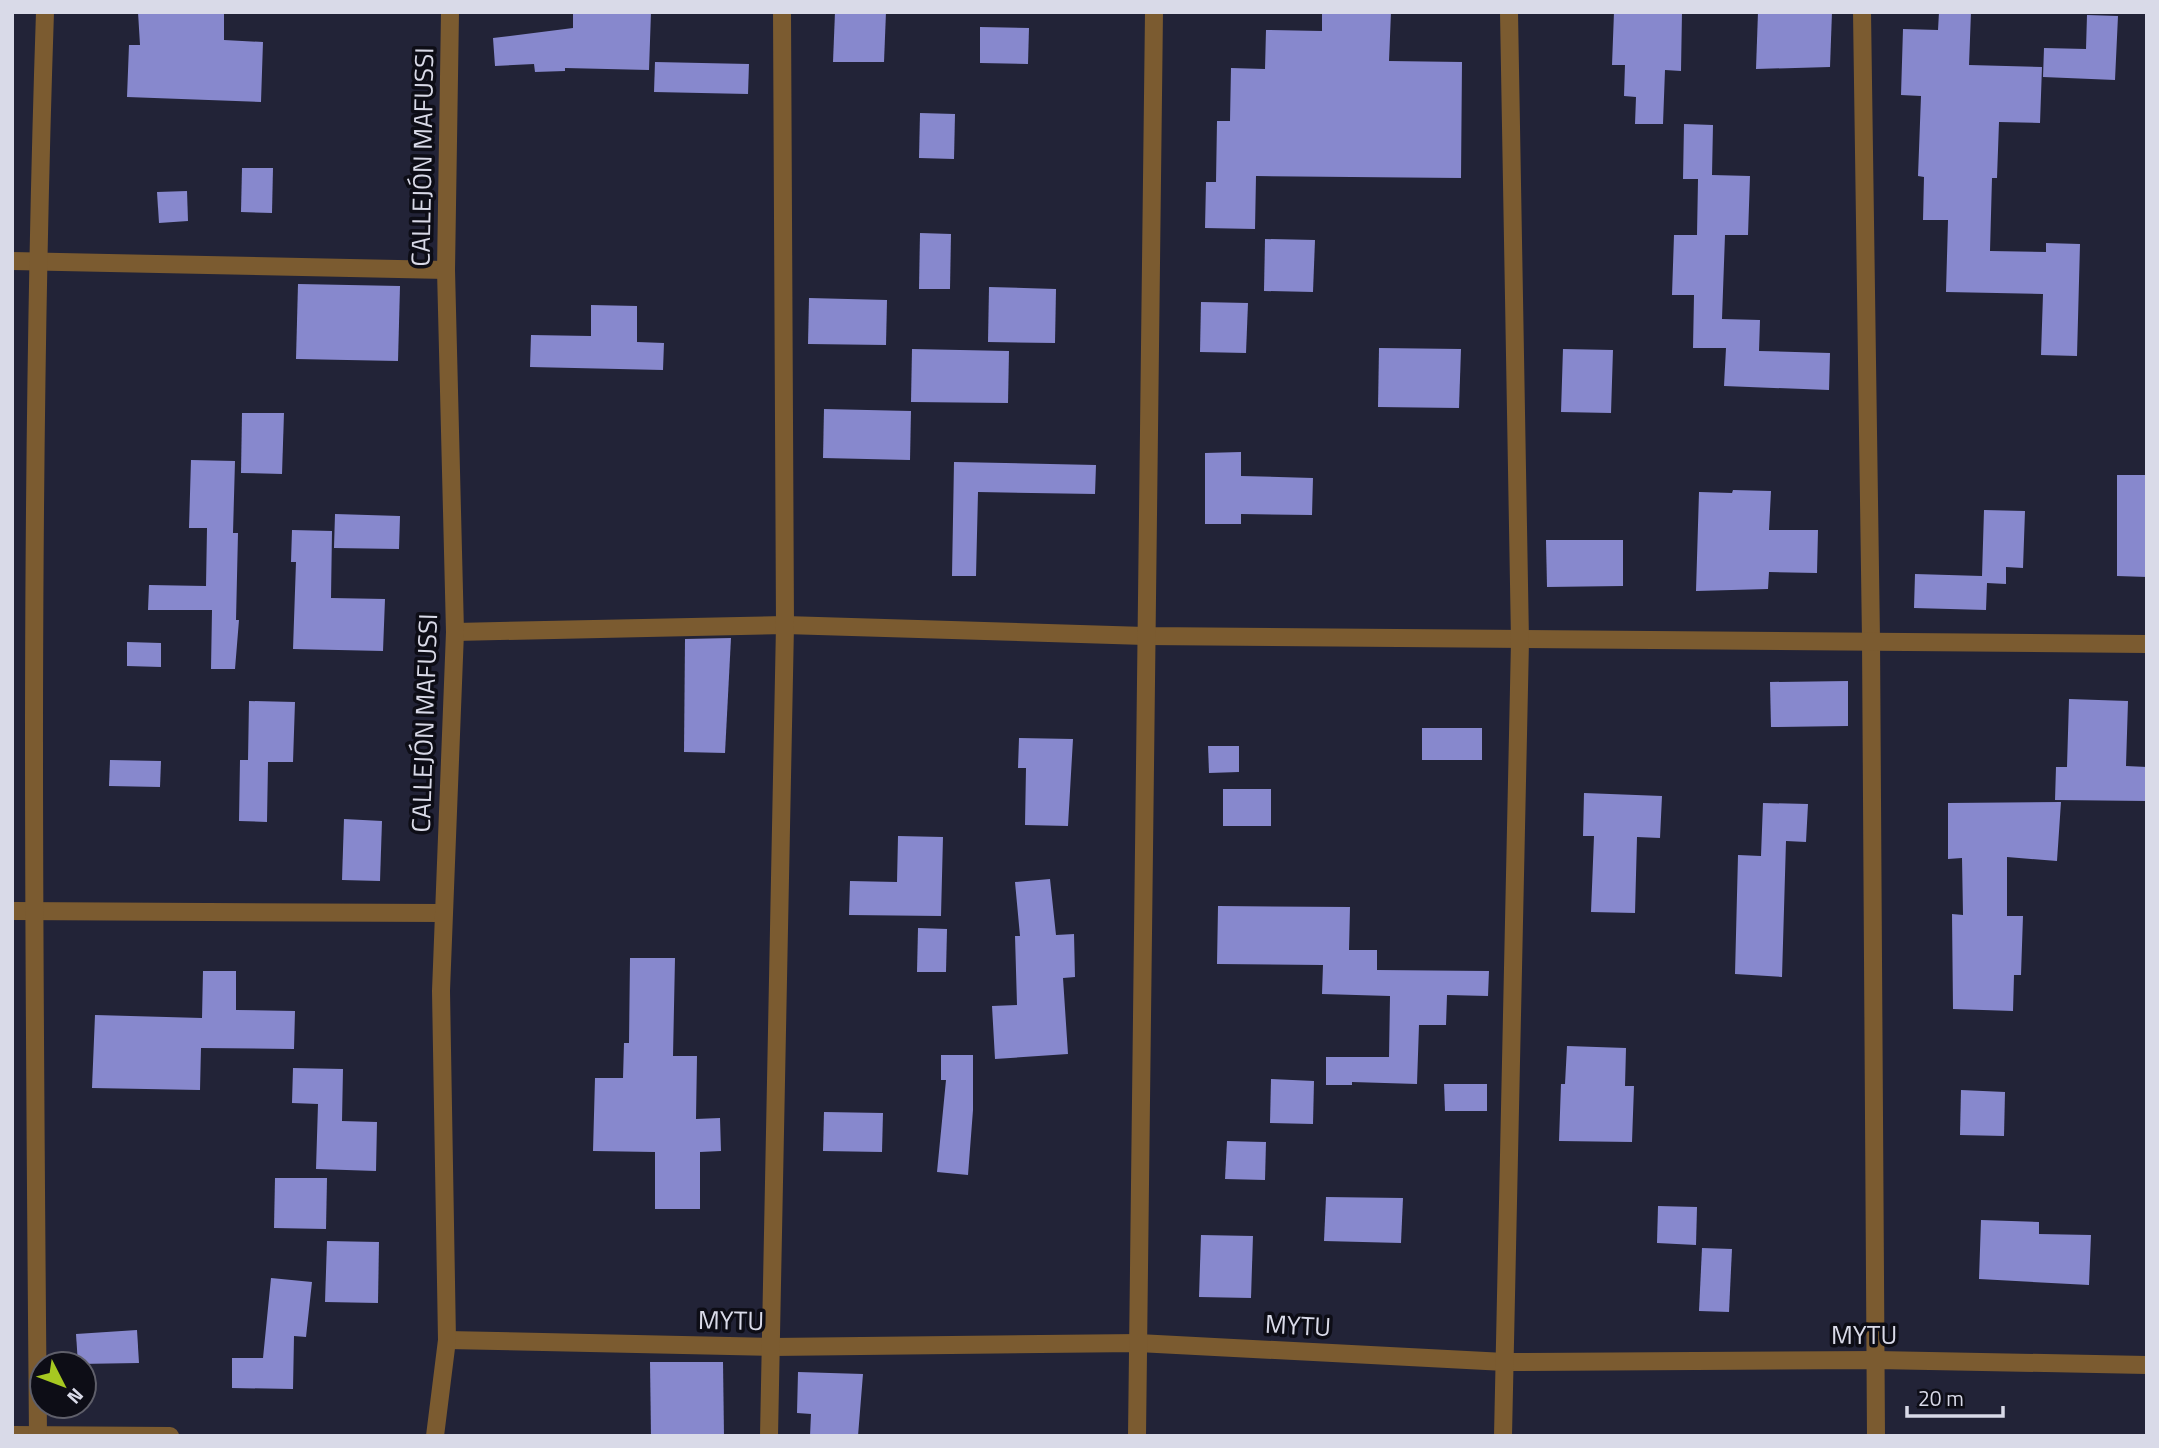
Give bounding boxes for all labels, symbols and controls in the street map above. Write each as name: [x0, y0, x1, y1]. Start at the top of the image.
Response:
street label: CALLEJÓN MAFUSSI: [401, 47, 443, 267]
street label: CALLEJÓN MAFUSSI: [401, 613, 447, 833]
street label: MYTU: [698, 1300, 764, 1340]
street label: MYTU: [1264, 1304, 1332, 1346]
street label: MYTU: [1831, 1315, 1897, 1354]
north arrow: [28, 1350, 98, 1420]
scale bar: [1907, 1374, 2003, 1418]
text: N: [61, 1382, 91, 1411]
text: 20 m: [1918, 1382, 1964, 1414]

